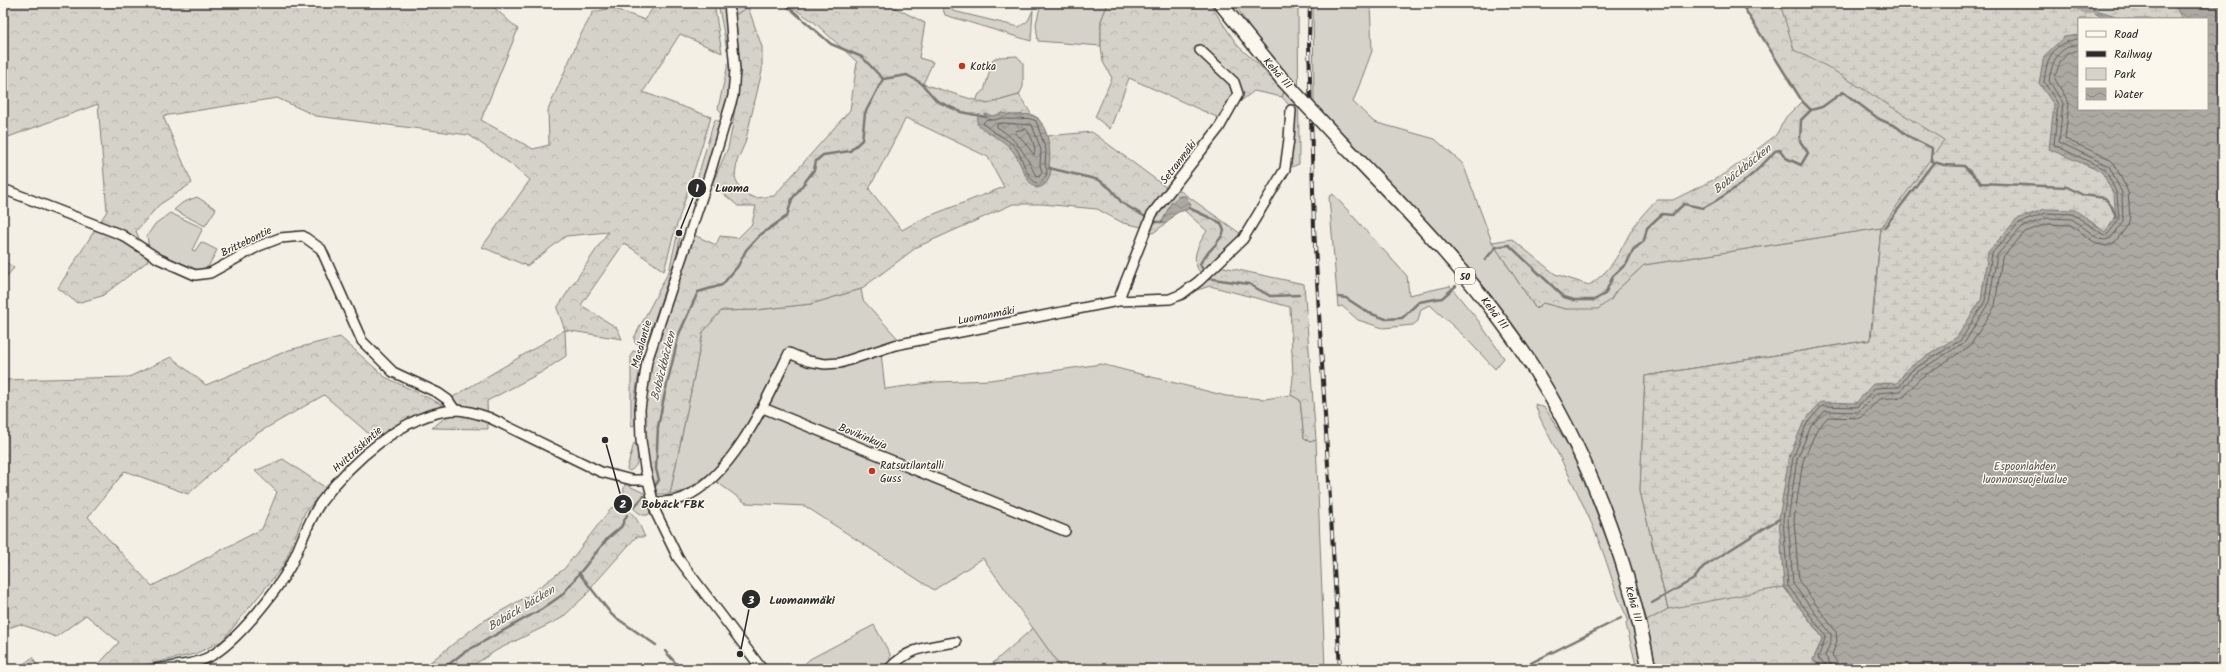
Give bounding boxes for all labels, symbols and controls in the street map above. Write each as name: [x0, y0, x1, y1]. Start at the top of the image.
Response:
legend: [2078, 18, 2208, 110]
text: Road: [2114, 25, 2139, 44]
text: Railway: [2114, 45, 2152, 64]
street label: Kehä III: [1258, 54, 1296, 94]
place label: Kotka: [970, 58, 996, 76]
marker: Kotka: [957, 61, 967, 71]
text: Park: [2114, 65, 2136, 84]
text: Water: [2114, 85, 2144, 104]
street label: Setranmäki: [1156, 137, 1202, 188]
water label: Bobäckbäcken: [1709, 139, 1777, 199]
callout: Luoma: [687, 176, 757, 200]
text: 1: [695, 179, 699, 198]
text: Luoma: [715, 179, 749, 198]
street label: Brittebontie: [218, 222, 275, 262]
road number: 50: [1455, 268, 1475, 284]
street label: Kehä III: [1476, 293, 1513, 334]
street label: Luomanmäki: [956, 302, 1017, 330]
street label: Masalantie: [627, 318, 657, 370]
water label: Bobäckbäcken: [646, 328, 682, 403]
street label: Bovikinkuja: [835, 419, 890, 455]
street label: Hvitträskintie: [329, 422, 387, 477]
place label: Ratsutilantalli Guss: [880, 457, 944, 488]
park label: Espoonlahden luonnonsuojelualue: [1983, 458, 2067, 489]
marker: Ratsutilantalli Guss: [867, 466, 877, 476]
callout: Bobäck FBK: [613, 492, 713, 516]
text: 2: [620, 495, 627, 514]
text: Bobäck FBK: [641, 495, 705, 514]
water label: Bobäck bäcken: [484, 580, 560, 636]
street label: Kehä III: [1619, 584, 1647, 625]
callout: Luomanmäki: [741, 587, 842, 611]
text: 3: [747, 591, 755, 610]
text: Luomanmäki: [769, 591, 836, 610]

